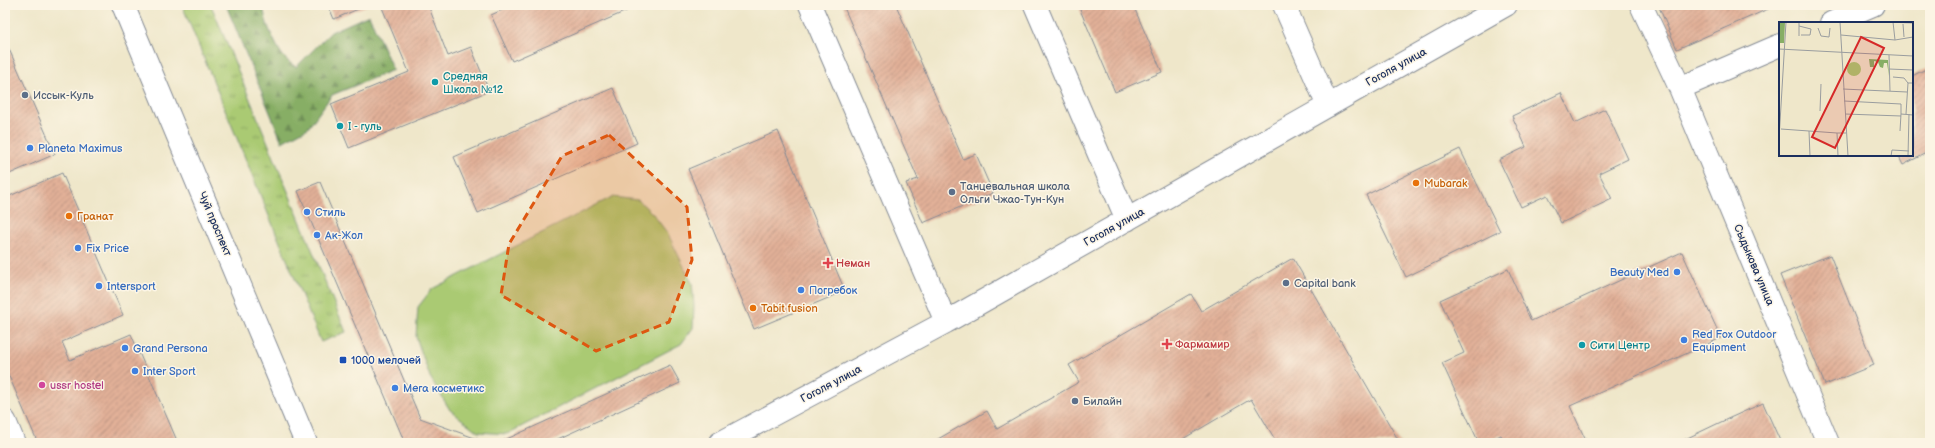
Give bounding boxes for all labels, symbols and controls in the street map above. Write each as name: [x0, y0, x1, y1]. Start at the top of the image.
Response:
inset map: [1779, 22, 1913, 156]
street label: Гоголя улица: [1363, 45, 1429, 89]
place label: Средняя Школа №12: [443, 70, 504, 96]
marker: Средняя Школа №12: [430, 77, 440, 87]
place label: Иссык-Куль: [33, 89, 94, 102]
marker: Иссык-Куль: [20, 90, 30, 100]
place label: I - гуль: [348, 120, 382, 133]
marker: I - гуль: [335, 121, 345, 131]
place label: Planeta Maximus: [38, 142, 123, 155]
marker: Planeta Maximus: [25, 143, 35, 153]
place label: Mubarak: [1424, 177, 1468, 190]
marker: Mubarak: [1411, 178, 1421, 188]
place label: Танцевальная школа Ольги Чжао-Тун-Кун: [960, 180, 1070, 206]
marker: Танцевальная школа Ольги Чжао-Тун-Кун: [947, 187, 957, 197]
street label: Чуй проспект: [196, 190, 234, 258]
street label: Гоголя улица: [1081, 205, 1147, 249]
place label: Стиль: [315, 206, 346, 219]
marker: Стиль: [302, 207, 312, 217]
place label: Гранат: [77, 210, 114, 223]
marker: Гранат: [64, 211, 74, 221]
street label: Сыдыкова улица: [1731, 222, 1777, 308]
place label: Ак-Жол: [324, 229, 363, 242]
marker: Ак-Жол: [312, 230, 322, 240]
place label: Fix Price: [86, 242, 130, 255]
marker: Fix Price: [73, 243, 83, 253]
place label: Неман: [836, 257, 870, 270]
marker: Неман: [823, 258, 833, 268]
place label: Beauty Med: [1610, 266, 1669, 279]
marker: Beauty Med: [1672, 267, 1682, 277]
place label: Capital bank: [1294, 277, 1356, 290]
marker: Capital bank: [1281, 278, 1291, 288]
place label: Intersport: [107, 280, 156, 293]
marker: Intersport: [94, 281, 104, 291]
place label: Погребок: [809, 284, 857, 297]
marker: Погребок: [796, 285, 806, 295]
place label: Tabit fusion: [761, 302, 818, 315]
marker: Tabit fusion: [748, 303, 758, 313]
place label: Red Fox Outdoor Equipment: [1692, 328, 1777, 354]
marker: Red Fox Outdoor Equipment: [1679, 335, 1689, 345]
place label: Фармамир: [1175, 338, 1230, 351]
marker: Фармамир: [1162, 339, 1172, 349]
place label: Сити Центр: [1590, 339, 1651, 352]
marker: Сити Центр: [1577, 340, 1587, 350]
place label: Grand Persona: [133, 342, 208, 355]
marker: Grand Persona: [120, 343, 130, 353]
place label: 1000 мелочей: [351, 354, 421, 367]
marker: 1000 мелочей: [338, 355, 348, 365]
street label: Гоголя улица: [798, 362, 864, 406]
place label: Inter Sport: [143, 365, 196, 378]
marker: Inter Sport: [130, 366, 140, 376]
place label: ussr hostel: [50, 379, 104, 392]
marker: ussr hostel: [37, 380, 47, 390]
place label: Мега косметикс: [403, 382, 485, 395]
marker: Мега косметикс: [390, 383, 400, 393]
place label: Билайн: [1083, 395, 1122, 408]
marker: Билайн: [1070, 396, 1080, 406]

